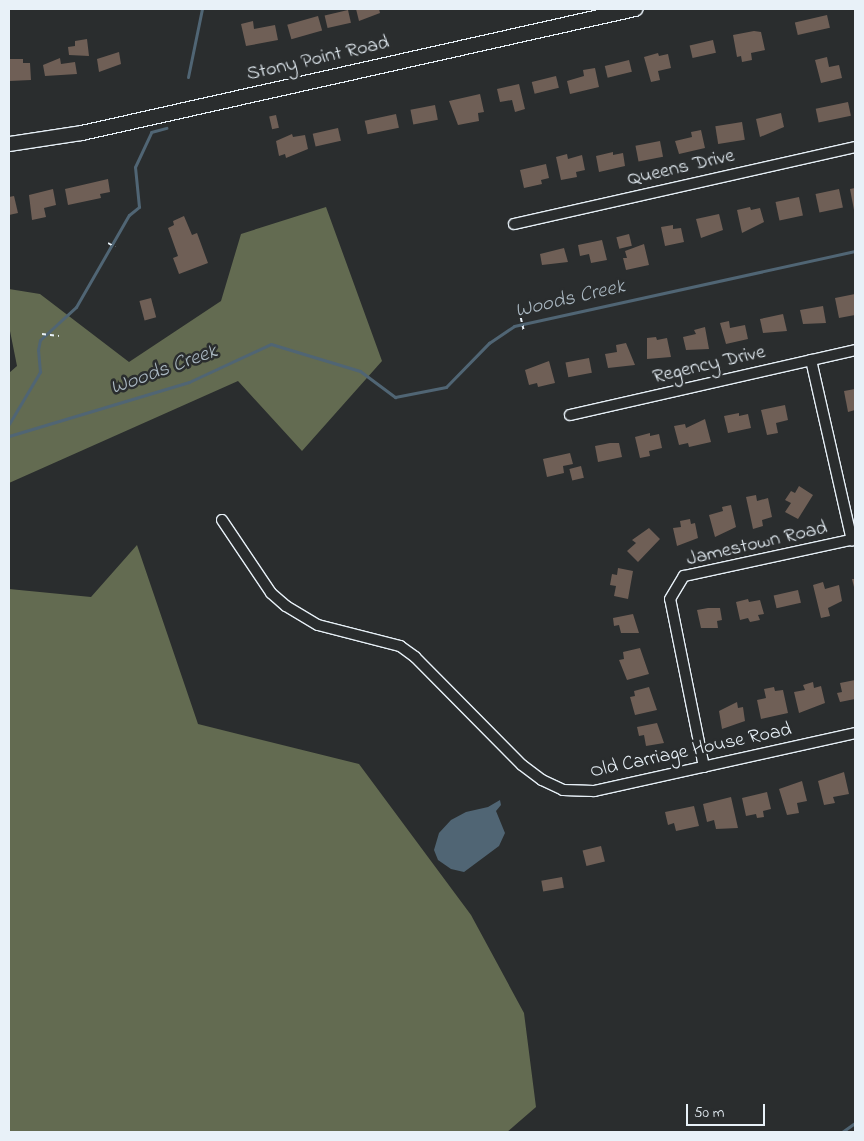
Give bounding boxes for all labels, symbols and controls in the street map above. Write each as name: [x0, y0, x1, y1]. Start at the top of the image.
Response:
street label: Stony Point Road: [244, 31, 392, 87]
street label: Queens Drive: [625, 144, 737, 192]
water label: Woods Creek: [513, 274, 627, 324]
water label: Woods Creek: [107, 339, 221, 401]
street label: Regency Drive: [650, 340, 768, 390]
street label: Jamestown Road: [684, 516, 830, 572]
street label: Old Carriage House Road: [588, 718, 794, 784]
scale bar: [689, 1094, 768, 1126]
text: 50 m: [694, 1102, 724, 1124]

